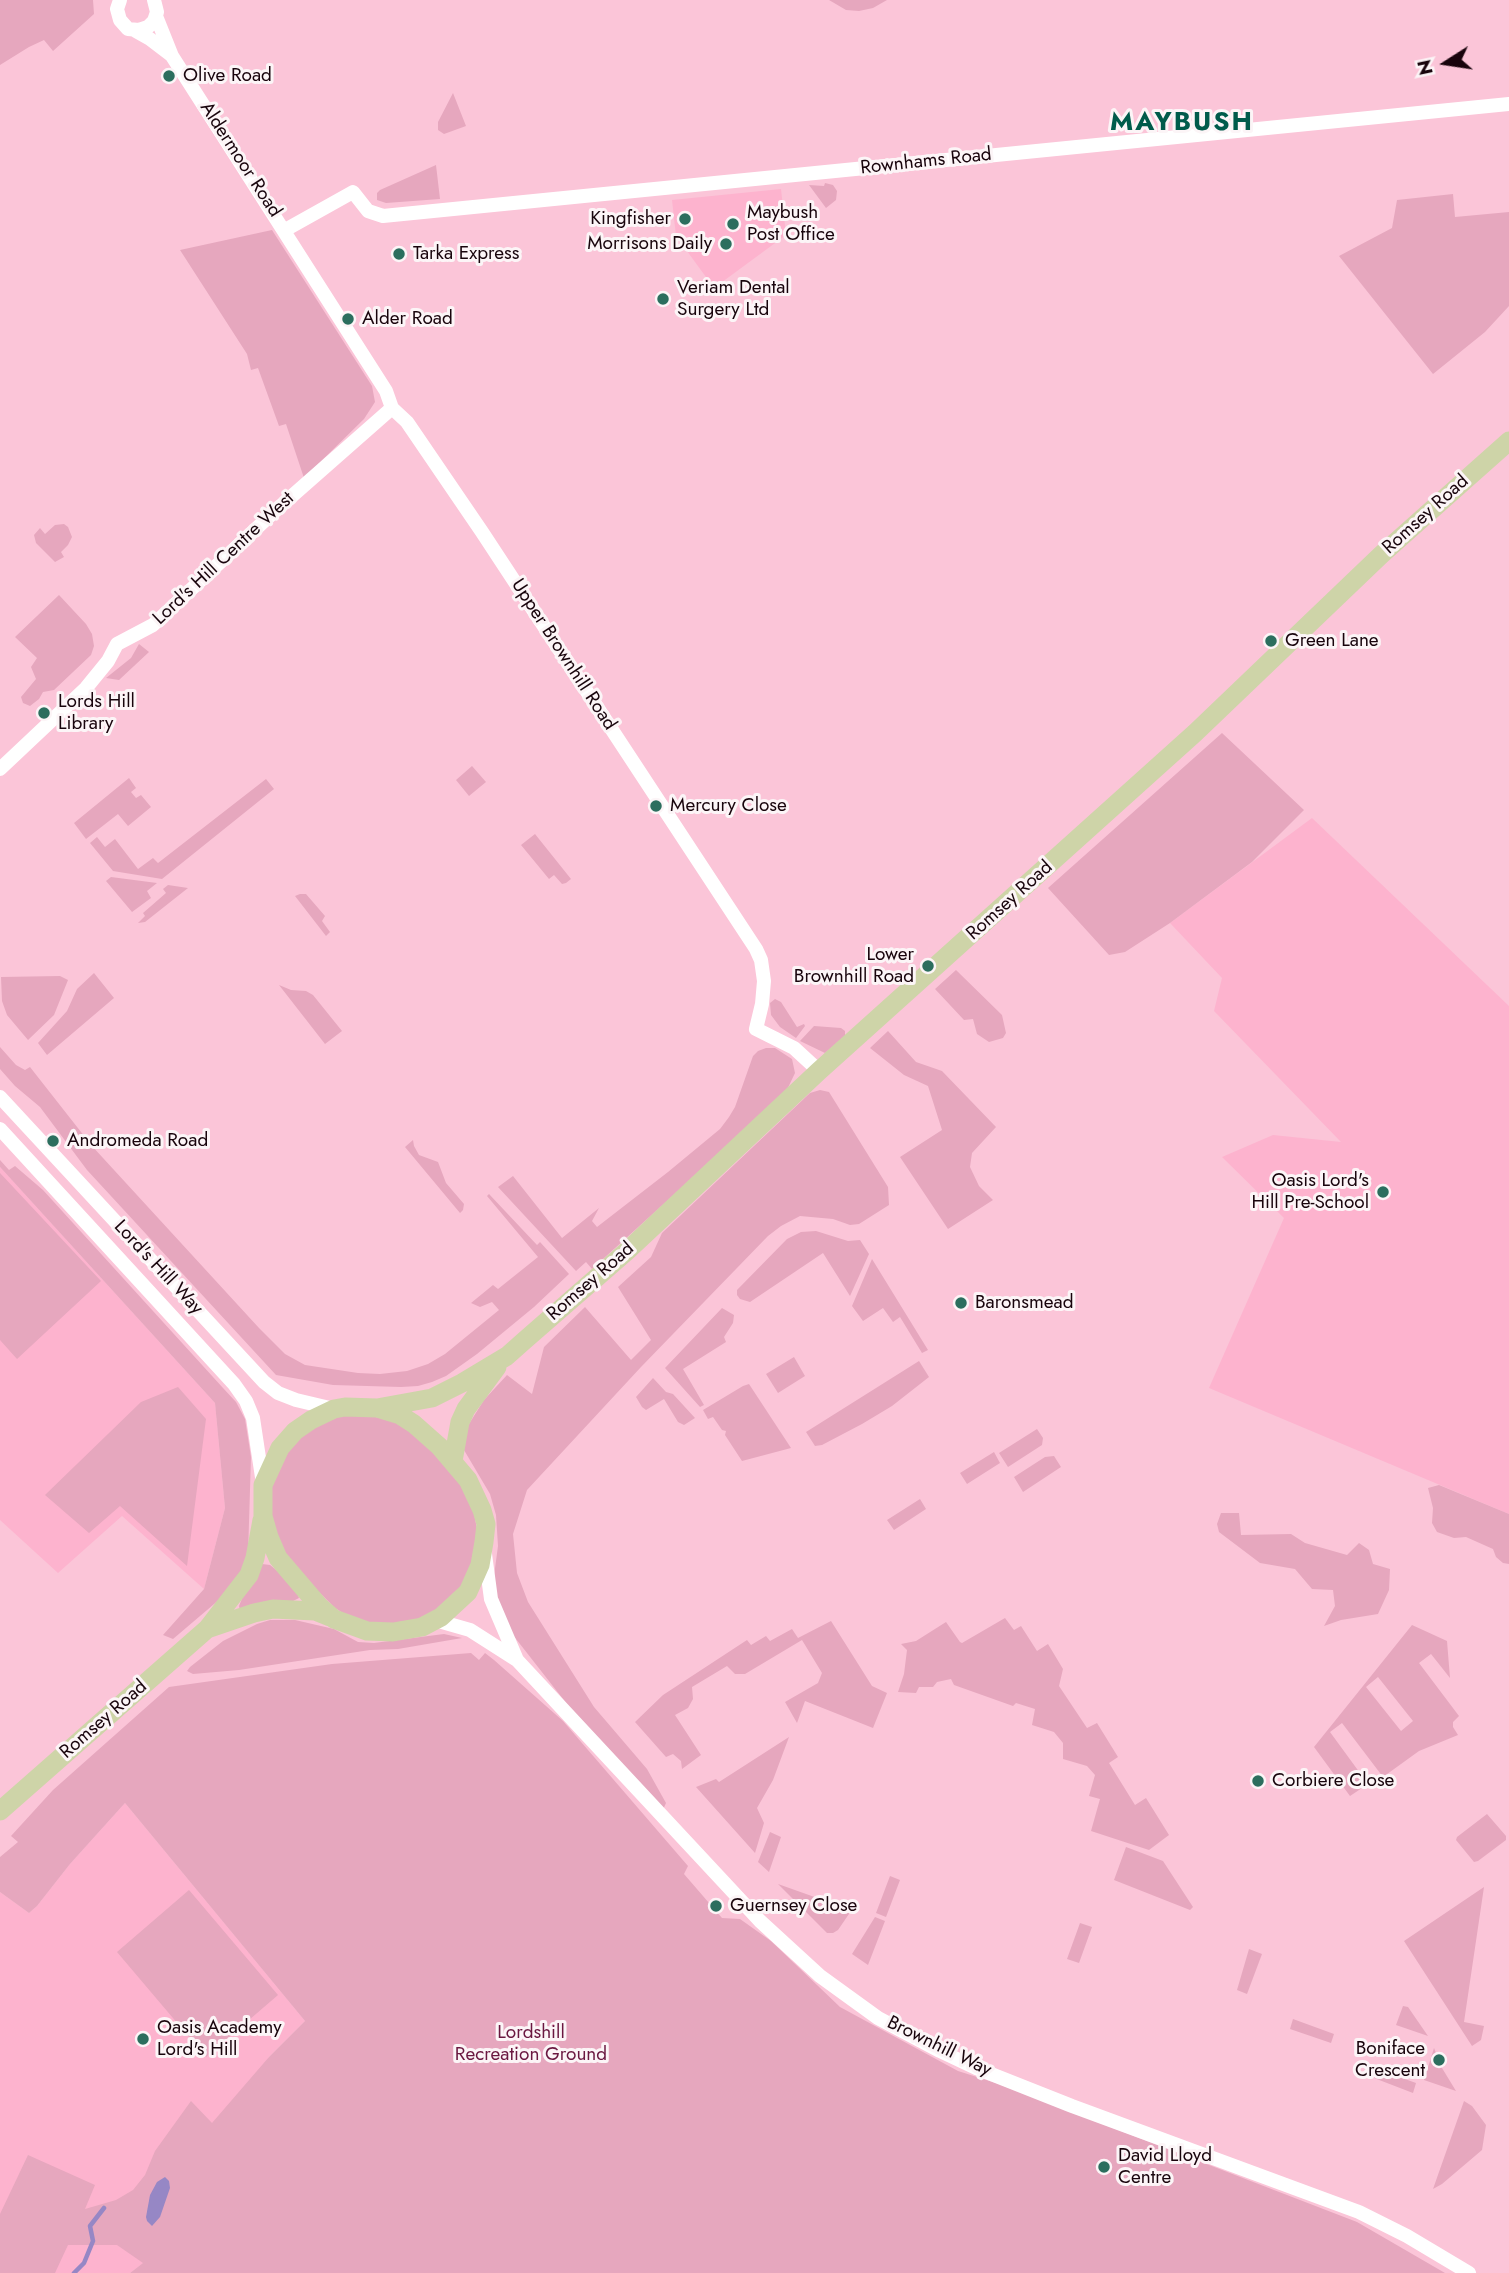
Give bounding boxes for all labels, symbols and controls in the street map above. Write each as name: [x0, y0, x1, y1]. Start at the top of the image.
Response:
north arrow: [1411, 28, 1481, 98]
text: N: [1410, 57, 1440, 78]
place label: Olive Road: [183, 65, 272, 87]
marker: Olive Road: [161, 68, 177, 84]
street label: Aldermoor Road: [194, 98, 286, 222]
district label: MAYBUSH: [1111, 108, 1253, 140]
street label: Rownhams Road: [859, 144, 993, 180]
place label: Maybush Post Office: [747, 202, 835, 246]
place label: Kingfisher: [590, 208, 671, 230]
marker: Kingfisher: [677, 211, 693, 227]
marker: Maybush Post Office: [725, 216, 741, 232]
place label: Morrisons Daily: [587, 233, 712, 255]
marker: Morrisons Daily: [718, 236, 734, 252]
place label: Tarka Express: [413, 243, 519, 265]
marker: Tarka Express: [391, 246, 407, 262]
place label: Veriam Dental Surgery Ltd: [677, 277, 790, 321]
marker: Veriam Dental Surgery Ltd: [655, 291, 671, 307]
place label: Alder Road: [362, 308, 453, 330]
marker: Alder Road: [340, 311, 356, 327]
street label: Romsey Road: [1378, 470, 1474, 560]
street label: Lord's Hill Centre West: [149, 488, 299, 630]
street label: Upper Brownhill Road: [506, 575, 620, 735]
place label: Green Lane: [1285, 630, 1379, 652]
marker: Green Lane: [1263, 633, 1279, 649]
place label: Lords Hill Library: [58, 691, 135, 735]
marker: Lords Hill Library: [36, 705, 52, 721]
place label: Mercury Close: [670, 795, 787, 817]
marker: Mercury Close: [648, 798, 664, 814]
street label: Romsey Road: [962, 856, 1058, 946]
place label: Lower Brownhill Road: [794, 944, 914, 988]
marker: Lower Brownhill Road: [920, 958, 936, 974]
place label: Andromeda Road: [67, 1130, 208, 1152]
marker: Andromeda Road: [45, 1133, 61, 1149]
place label: Oasis Lord's Hill Pre-School: [1251, 1170, 1369, 1214]
marker: Oasis Lord's Hill Pre-School: [1375, 1184, 1391, 1200]
street label: Lord's Hill Way: [109, 1216, 207, 1320]
street label: Romsey Road: [543, 1238, 639, 1326]
place label: Baronsmead: [975, 1292, 1074, 1314]
marker: Baronsmead: [953, 1295, 969, 1311]
street label: Romsey Road: [56, 1676, 152, 1764]
place label: Corbiere Close: [1272, 1770, 1394, 1792]
marker: Corbiere Close: [1250, 1773, 1266, 1789]
place label: Guernsey Close: [730, 1895, 857, 1917]
marker: Guernsey Close: [708, 1898, 724, 1914]
street label: Brownhill Way: [883, 2012, 995, 2082]
place label: Oasis Academy Lord's Hill: [157, 2017, 282, 2061]
park label: Lordshill Recreation Ground: [455, 2022, 607, 2066]
marker: Oasis Academy Lord's Hill: [135, 2031, 151, 2047]
place label: Boniface Crescent: [1355, 2038, 1425, 2082]
marker: Boniface Crescent: [1431, 2052, 1447, 2068]
place label: David Lloyd Centre: [1118, 2145, 1212, 2189]
marker: David Lloyd Centre: [1096, 2159, 1112, 2175]

